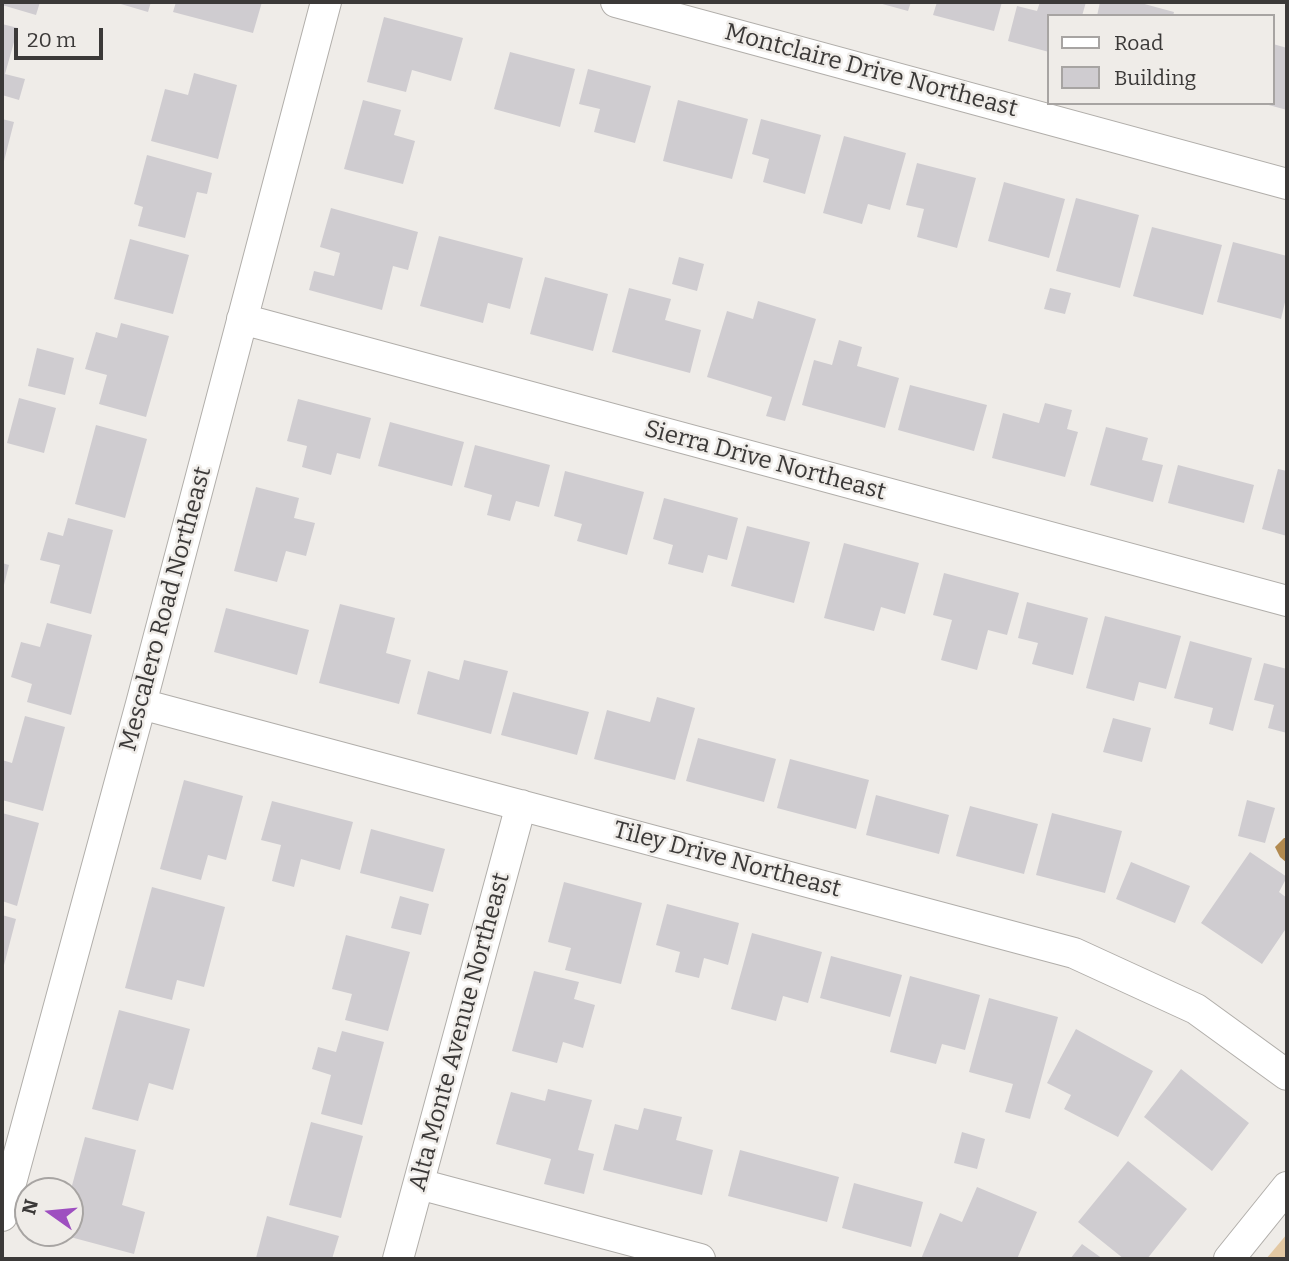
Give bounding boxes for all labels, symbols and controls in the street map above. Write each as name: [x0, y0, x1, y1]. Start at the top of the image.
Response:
scale bar: [18, 14, 107, 58]
legend: [1048, 14, 1275, 105]
street label: Montclaire Drive Northeast: [722, 18, 1020, 124]
text: 20 m: [27, 27, 76, 53]
text: Road: [1114, 30, 1163, 56]
text: Building: [1114, 65, 1196, 91]
street label: Sierra Drive Northeast: [641, 415, 889, 507]
street label: Mescalero Road Northeast: [114, 464, 218, 754]
street label: Tiley Drive Northeast: [610, 816, 844, 904]
street label: Alta Monte Avenue Northeast: [404, 870, 516, 1194]
north arrow: [14, 1177, 84, 1247]
text: N: [17, 1197, 43, 1217]

